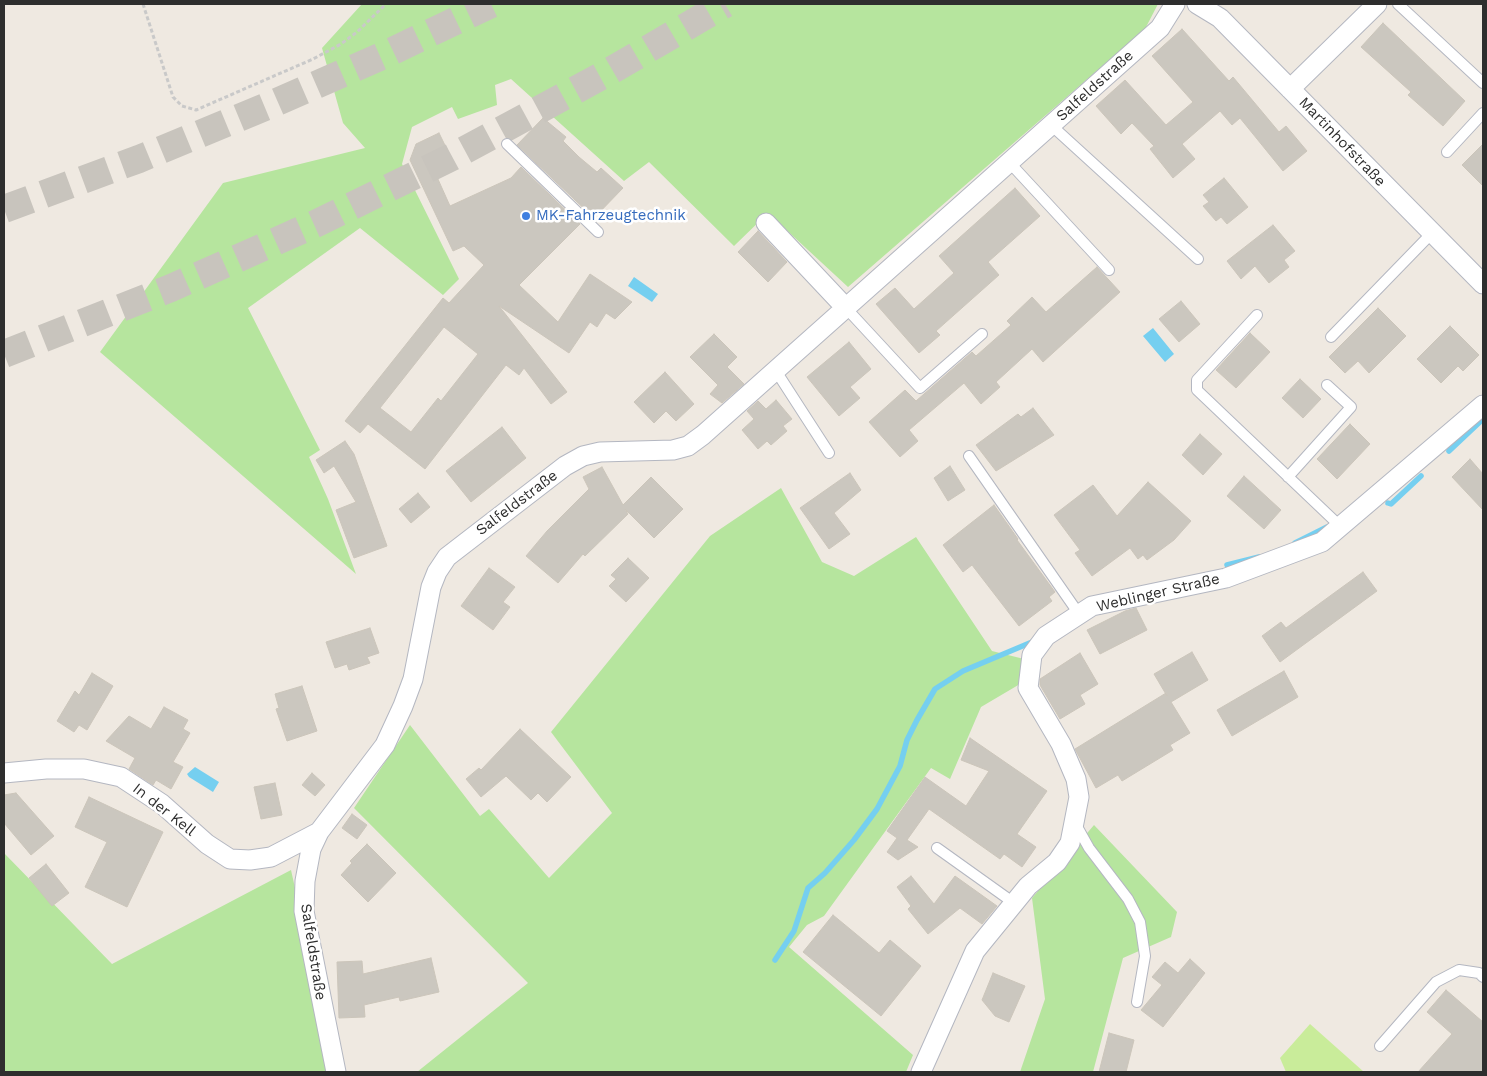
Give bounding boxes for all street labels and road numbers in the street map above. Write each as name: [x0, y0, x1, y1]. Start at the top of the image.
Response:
street label: Salfeldstraße: [1053, 47, 1137, 125]
street label: Martinhofstraße: [1295, 94, 1389, 190]
street label: Salfeldstraße: [473, 467, 561, 539]
street label: Weblinger Straße: [1095, 570, 1221, 616]
street label: In der Kell: [129, 780, 199, 840]
street label: Salfeldstraße: [296, 903, 330, 1001]

